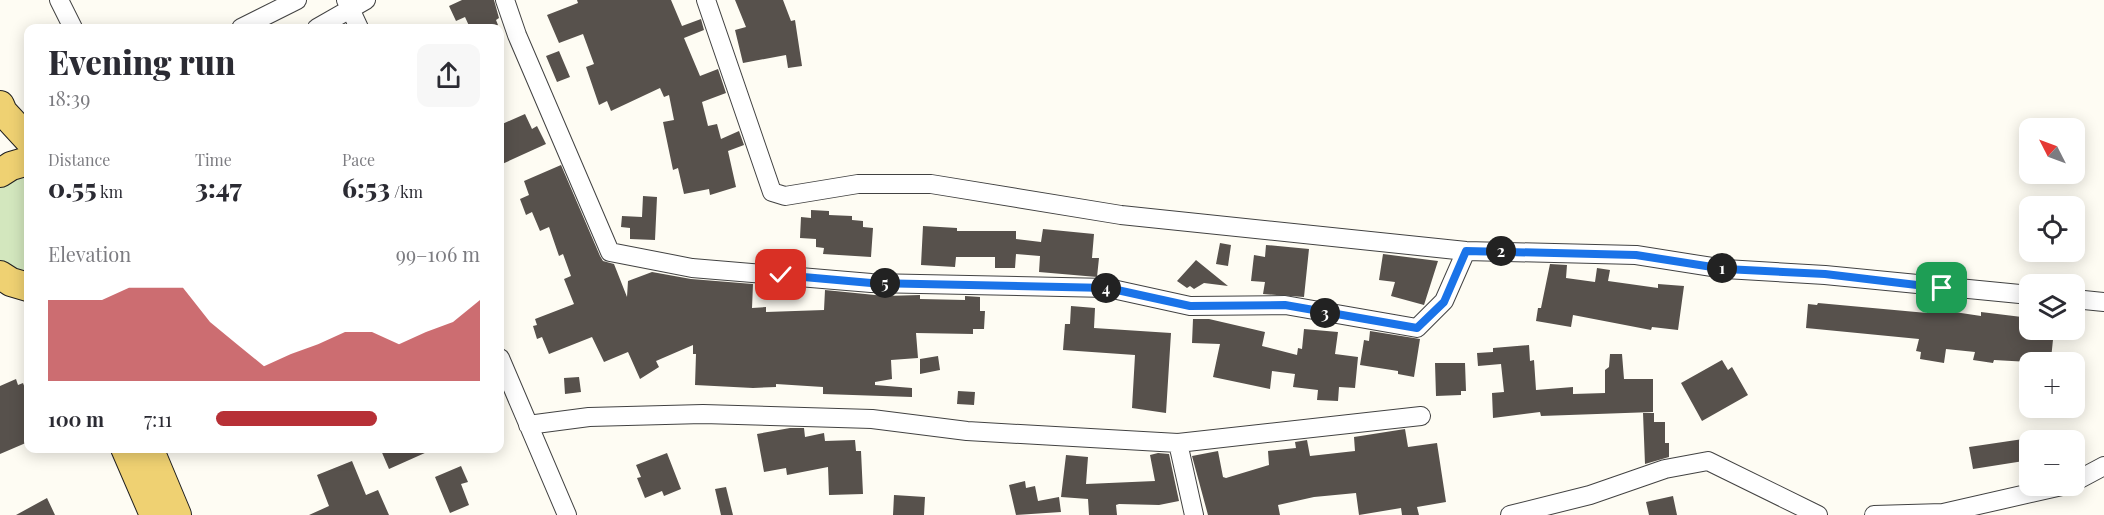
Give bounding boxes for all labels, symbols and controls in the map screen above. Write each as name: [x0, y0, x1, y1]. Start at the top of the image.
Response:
text: Evening run: [48, 39, 235, 83]
button: share: [417, 44, 480, 107]
text: 18:39: [48, 84, 90, 111]
north arrow: [2019, 118, 2085, 184]
map controls: [2019, 118, 2085, 496]
text: Distance: [48, 149, 110, 170]
text: Time: [195, 149, 232, 170]
text: Pace: [342, 149, 375, 170]
text: 0.55: [48, 170, 97, 205]
text: 3:47: [195, 170, 242, 205]
text: 6:53: [342, 170, 390, 205]
text: km: [97, 181, 123, 202]
text: /km: [390, 181, 423, 202]
button: locate: [2019, 196, 2085, 262]
pin: 2: [1486, 236, 1516, 266]
text: Elevation: [48, 240, 131, 267]
text: 99–106 m: [396, 240, 480, 267]
text: 2: [1497, 240, 1505, 261]
pin: [755, 249, 806, 300]
pin: 1: [1707, 253, 1737, 283]
text: 1: [1719, 257, 1725, 278]
icon: check: [764, 258, 797, 291]
pin: [1916, 262, 1967, 313]
pin: 5: [870, 268, 900, 298]
icon: arrive: [1925, 271, 1958, 304]
text: 5: [881, 272, 889, 293]
pin: 4: [1091, 273, 1121, 303]
button: layers: [2019, 274, 2085, 340]
text: 4: [1102, 277, 1110, 298]
pin: 3: [1310, 298, 1340, 328]
text: 3: [1321, 302, 1329, 323]
button: +: [2019, 352, 2085, 418]
text: 100 m: [48, 405, 104, 432]
text: 7:11: [144, 405, 172, 432]
button: −: [2019, 430, 2085, 496]

